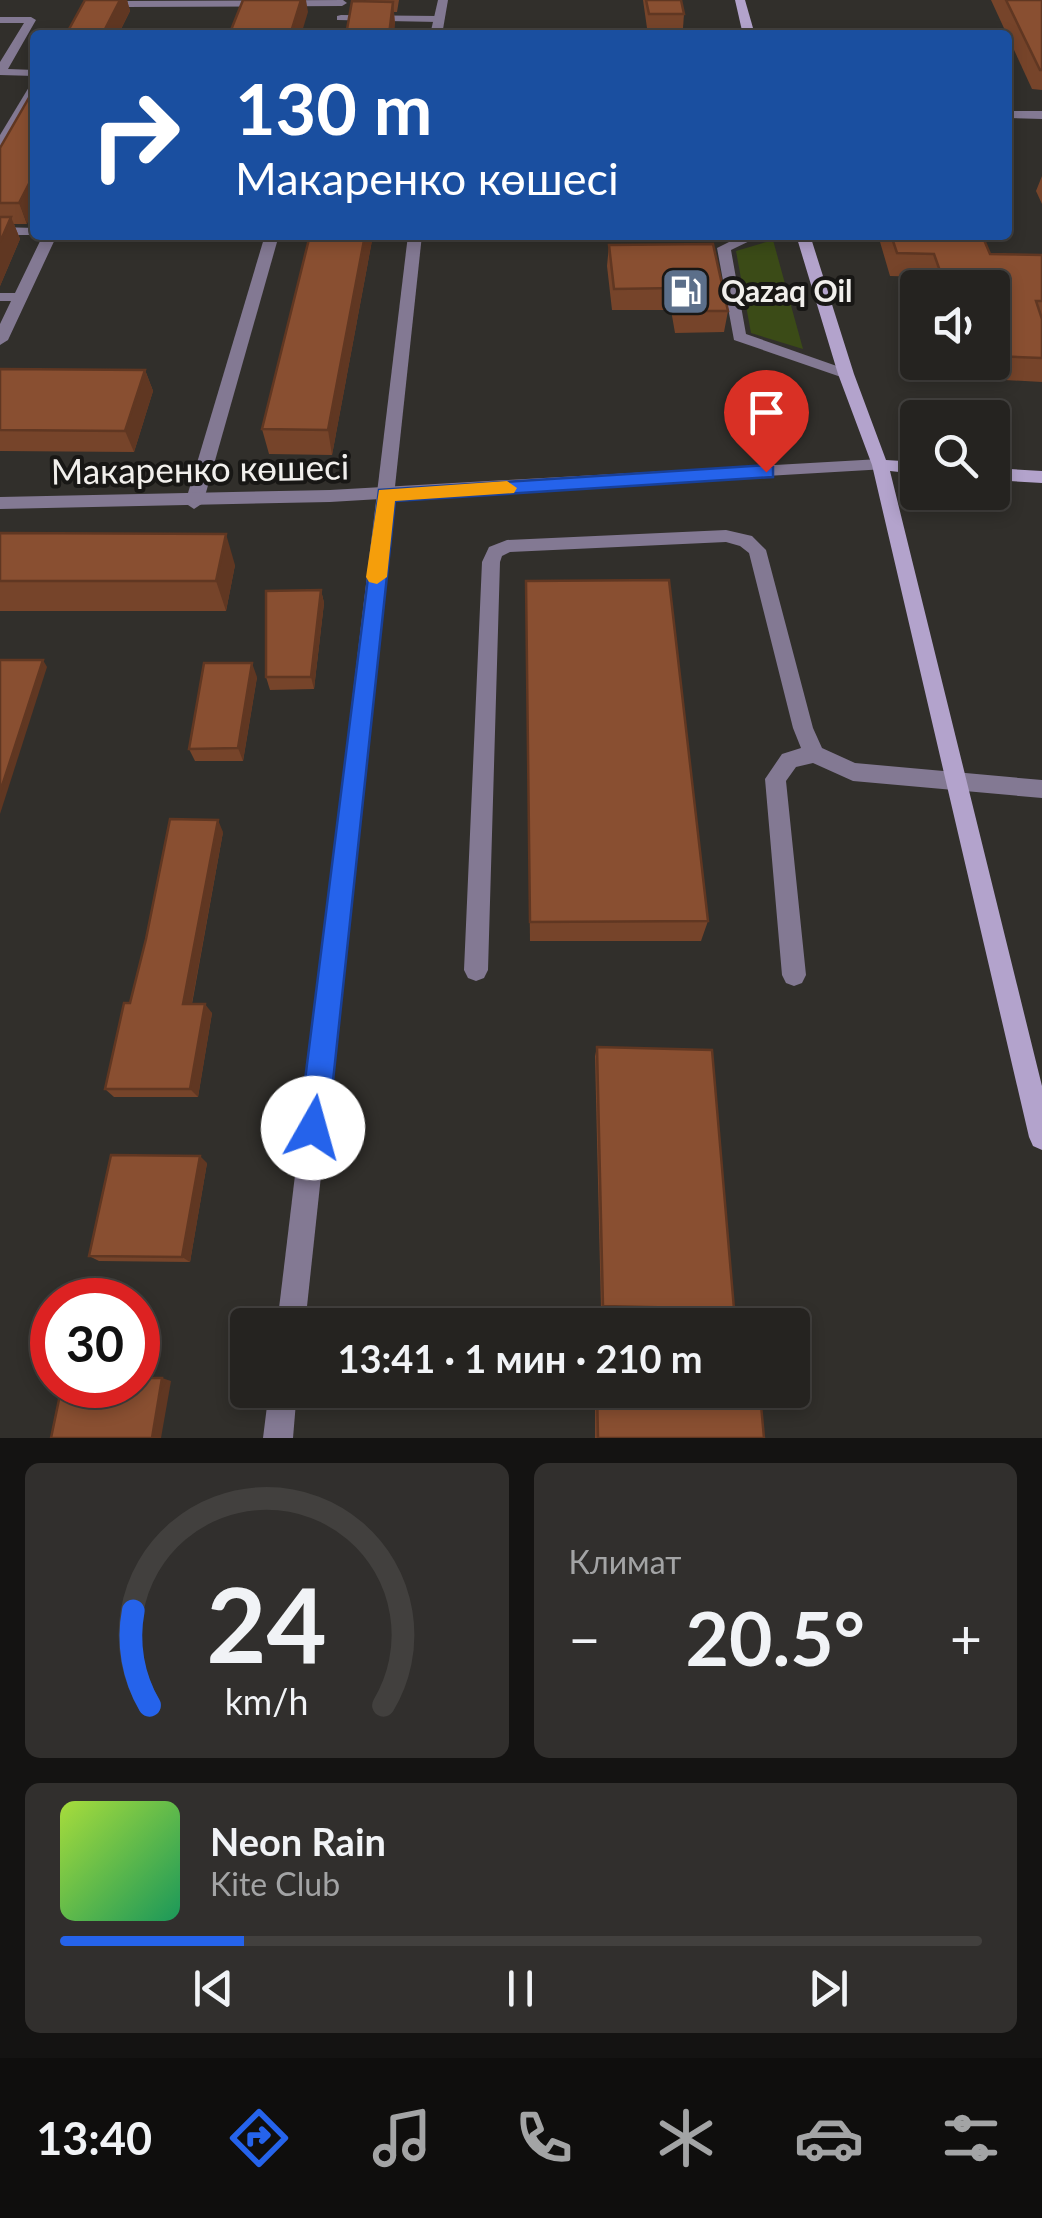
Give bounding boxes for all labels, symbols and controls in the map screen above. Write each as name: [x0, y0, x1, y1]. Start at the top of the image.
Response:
text: 130 m: [235, 66, 432, 150]
icon: right: [70, 70, 200, 200]
text: Макаренко көшесі: [235, 151, 619, 205]
fuel station icon: Qazaq Oil: [660, 266, 712, 318]
map controls: [900, 270, 1010, 510]
button: sound: [900, 270, 1010, 380]
place label: Qazaq Oil: [721, 272, 853, 308]
pin: [724, 370, 809, 473]
icon: arrive: [739, 385, 794, 440]
button: search: [900, 400, 1010, 510]
street label: Макаренко көшесі: [50, 444, 350, 492]
position arrow: [261, 1076, 365, 1180]
speed limit sign: 30: [30, 1278, 160, 1408]
text: 13:41 · 1 мин · 210 m: [337, 1335, 703, 1381]
text: Климат: [569, 1542, 681, 1581]
text: 24: [206, 1560, 327, 1685]
text: 20.5°: [686, 1592, 865, 1682]
text: −: [569, 1605, 600, 1671]
text: +: [950, 1605, 982, 1671]
text: km/h: [225, 1680, 309, 1723]
text: Neon Rain: [210, 1818, 386, 1864]
text: Kite Club: [210, 1864, 340, 1903]
icon: previous: [186, 1961, 241, 2016]
icon: pause: [493, 1961, 548, 2016]
icon: next: [801, 1961, 856, 2016]
icon: directions: [224, 2103, 294, 2173]
icon: music: [367, 2103, 437, 2173]
icon: phone: [509, 2103, 579, 2173]
icon: climate: [651, 2103, 721, 2173]
icon: car: [794, 2103, 864, 2173]
icon: filters: [936, 2103, 1006, 2173]
text: 13:40: [36, 2111, 152, 2165]

